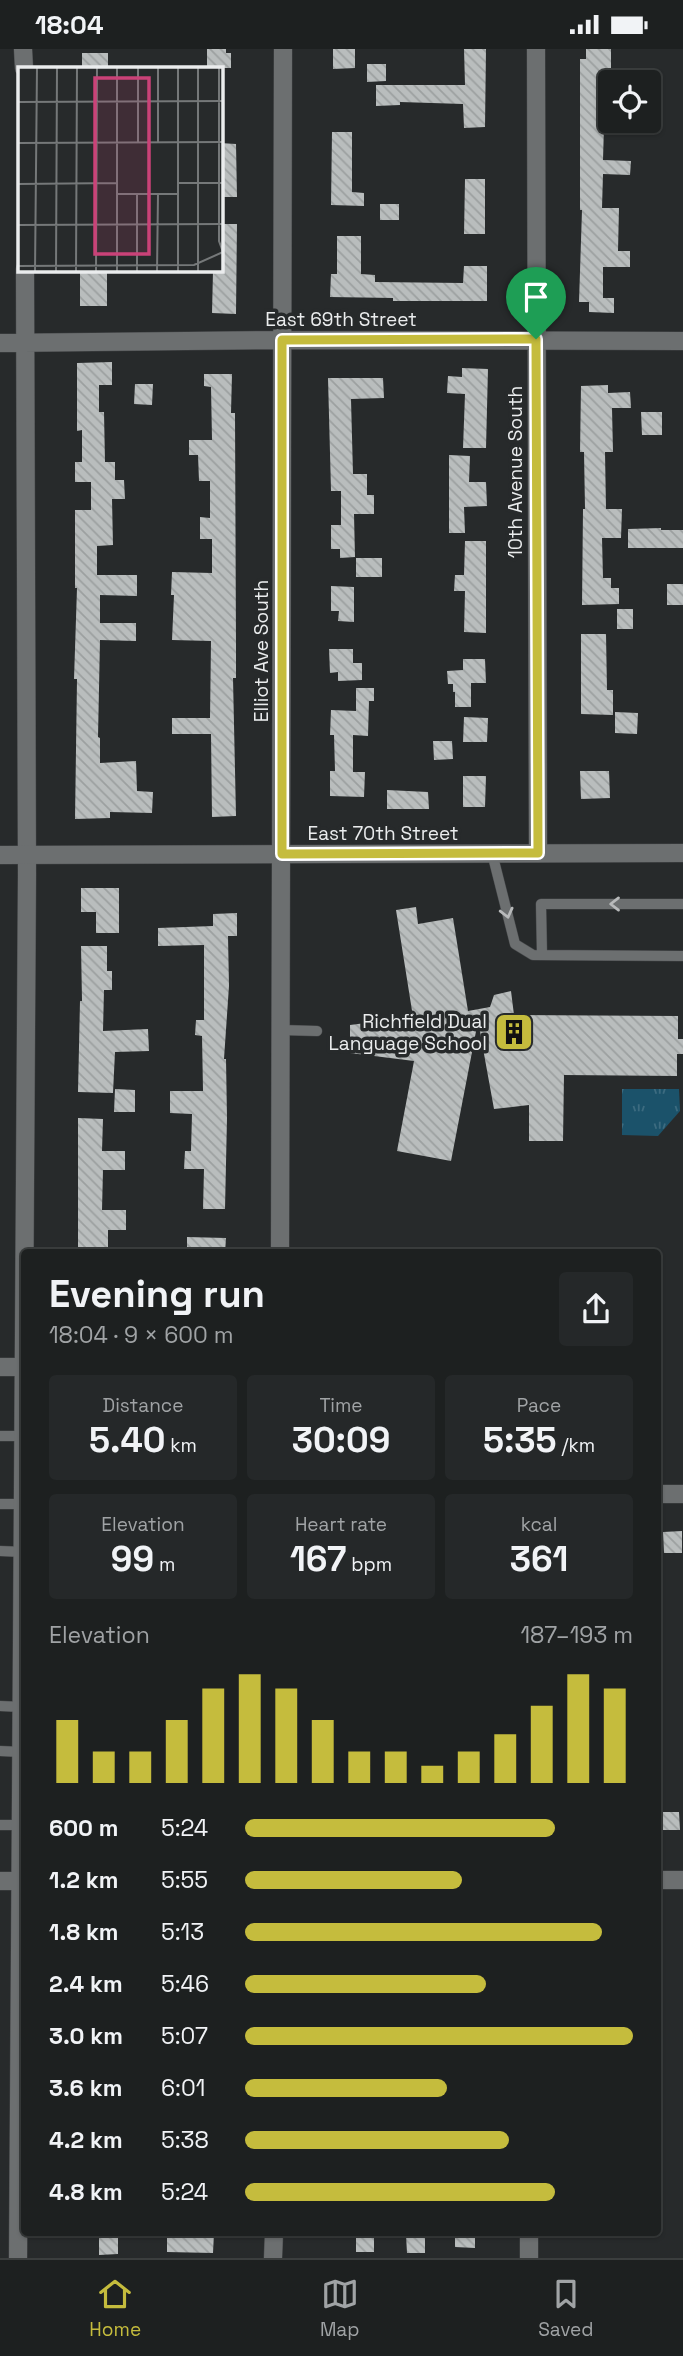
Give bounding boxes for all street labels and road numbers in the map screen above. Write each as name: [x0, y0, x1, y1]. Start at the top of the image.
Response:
street label: East 69th Street: [265, 307, 417, 332]
street label: 10th Avenue South: [503, 386, 528, 558]
street label: Elliot Ave South: [249, 580, 274, 722]
street label: East 70th Street: [307, 821, 459, 846]

